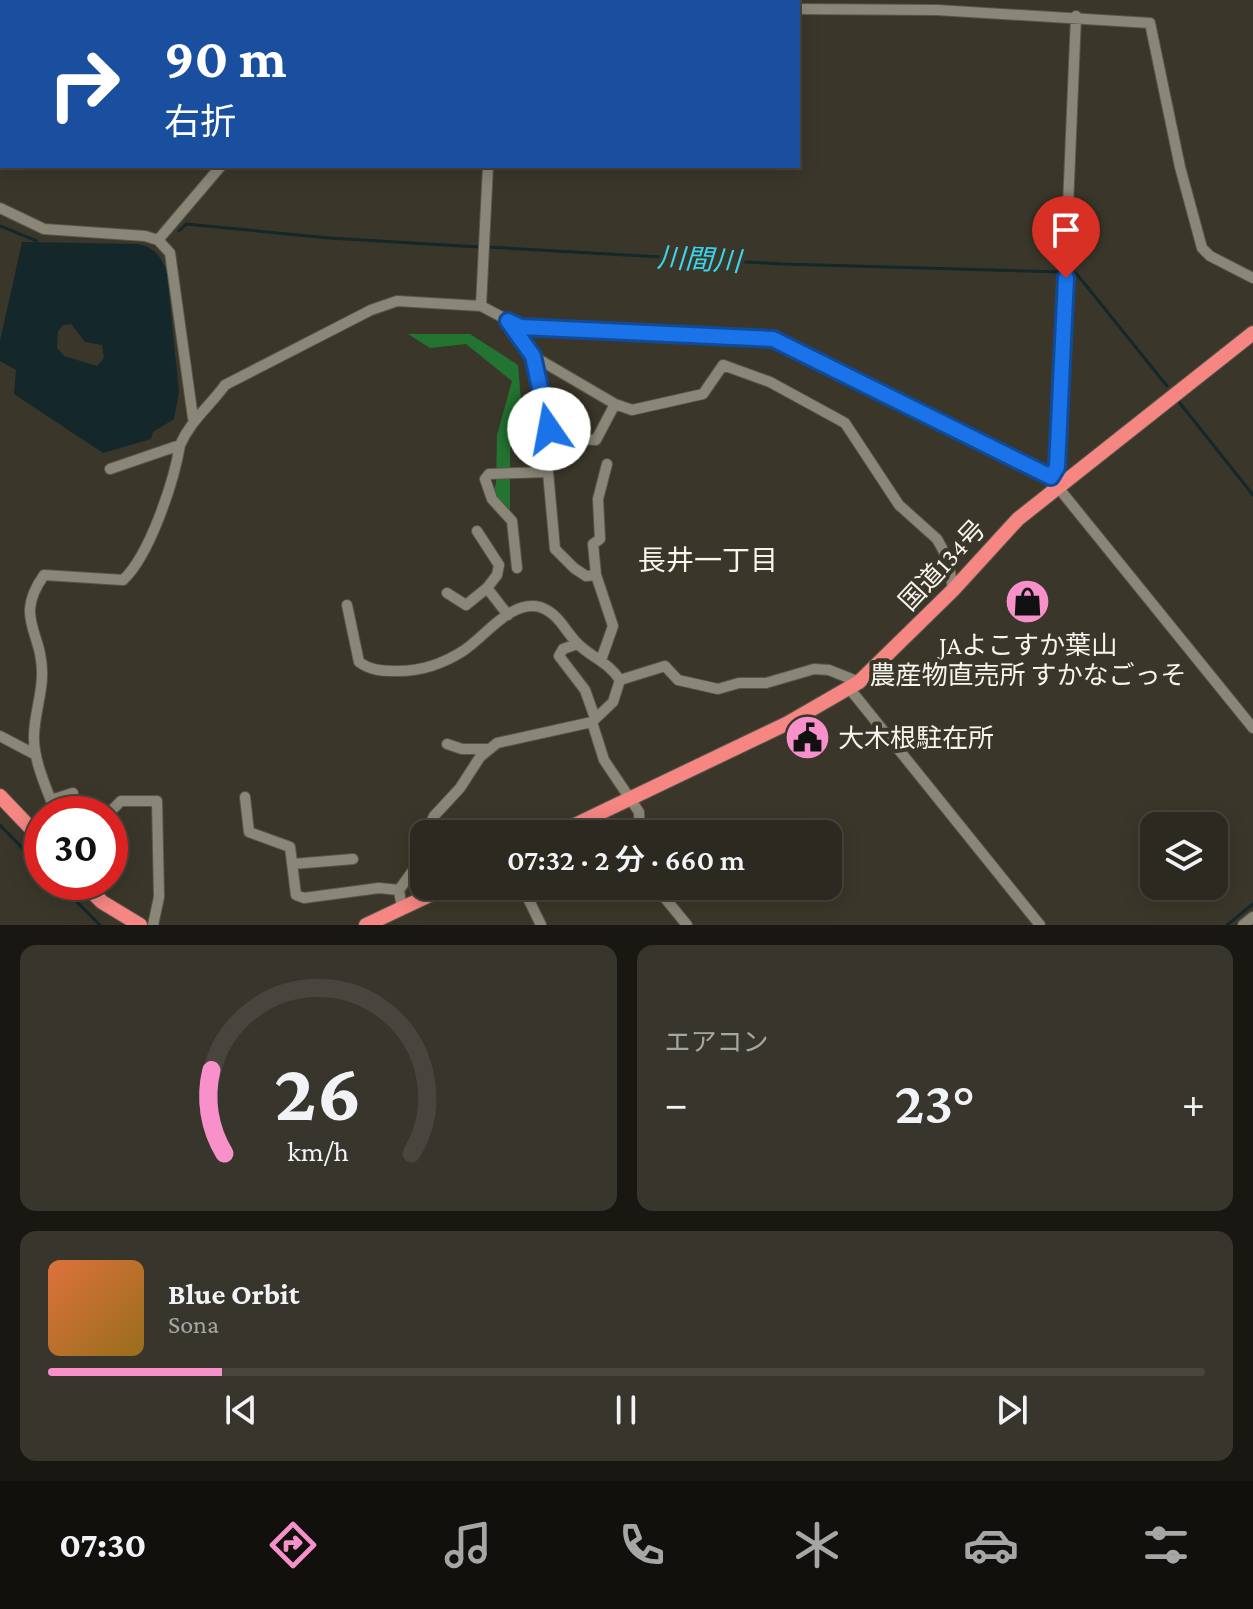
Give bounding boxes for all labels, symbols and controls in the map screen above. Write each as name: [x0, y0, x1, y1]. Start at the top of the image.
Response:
text: 90 m: [164, 27, 287, 89]
icon: right: [32, 32, 136, 136]
text: 右折: [164, 102, 236, 142]
pin: [1032, 196, 1100, 278]
icon: arrive: [1044, 208, 1088, 252]
water label: 川間川: [656, 242, 745, 277]
position arrow: [507, 387, 591, 471]
street label: 国道134号: [893, 514, 991, 616]
district label: 長井一丁目: [638, 545, 778, 576]
shop icon: JAよこすか葉山 農産物直売所 すかなごっそ: [1004, 578, 1052, 626]
place label: JAよこすか葉山 農産物直売所 すかなごっそ: [870, 631, 1186, 690]
public building icon: 大木根駐在所: [783, 714, 831, 762]
place label: 大木根駐在所: [838, 724, 994, 753]
speed limit sign: 30: [24, 796, 128, 900]
map controls: [1140, 812, 1228, 900]
button: layers: [1140, 812, 1228, 900]
text: 07:32 · 2 分 · 660 m: [507, 843, 745, 876]
text: エアコン: [665, 1028, 769, 1057]
text: 26: [274, 1045, 362, 1138]
text: 23°: [895, 1069, 975, 1136]
text: −: [665, 1079, 688, 1127]
text: +: [1182, 1079, 1205, 1127]
text: km/h: [287, 1135, 349, 1167]
text: Blue Orbit: [168, 1277, 299, 1310]
text: Sona: [168, 1310, 219, 1339]
icon: previous: [219, 1388, 263, 1432]
icon: pause: [604, 1388, 648, 1432]
icon: next: [990, 1388, 1034, 1432]
icon: directions: [265, 1517, 321, 1573]
icon: music: [440, 1517, 496, 1573]
icon: phone: [614, 1517, 670, 1573]
icon: climate: [789, 1517, 845, 1573]
icon: car: [963, 1517, 1019, 1573]
icon: filters: [1138, 1517, 1194, 1573]
text: 07:30: [59, 1525, 146, 1565]

